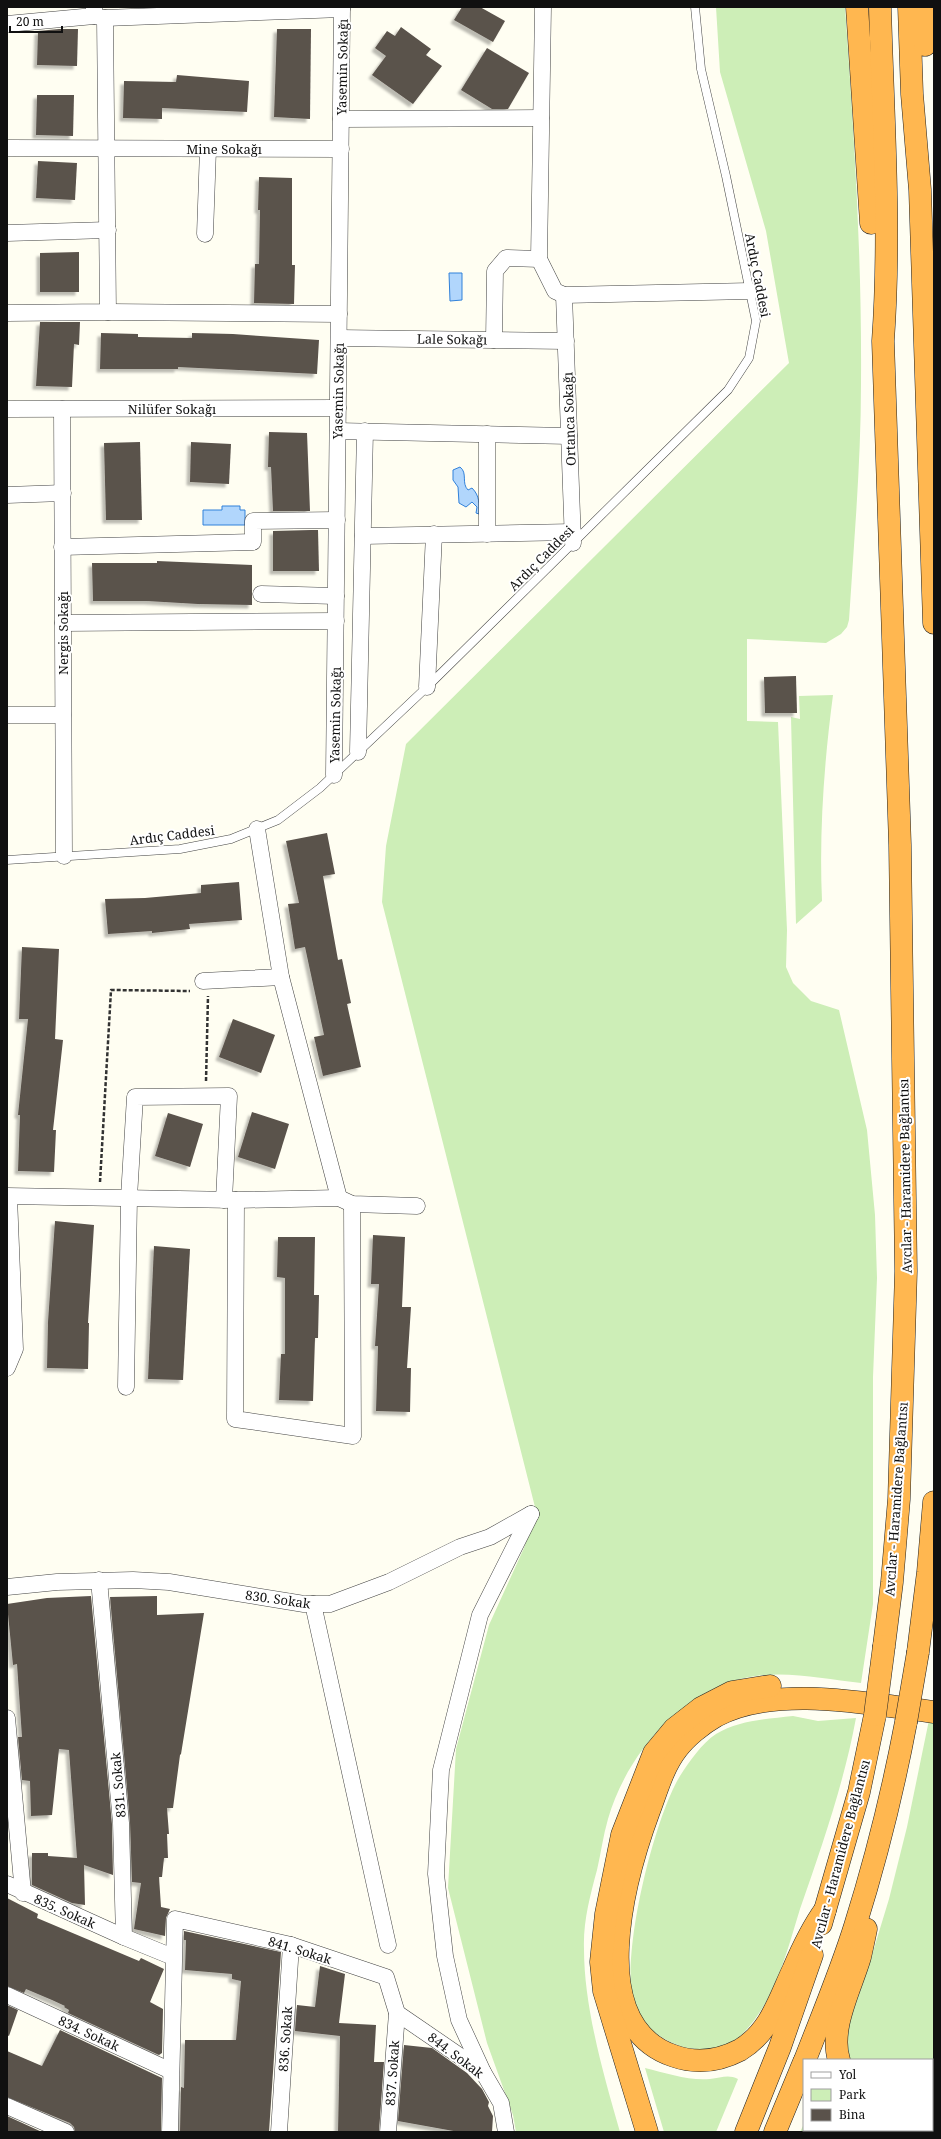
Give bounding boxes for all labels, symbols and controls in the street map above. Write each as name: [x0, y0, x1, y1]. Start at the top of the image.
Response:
scale bar: [10, 8, 62, 34]
text: 20 m: [16, 13, 44, 30]
street label: Yasemin Sokağı: [332, 19, 352, 116]
street label: Mine Sokağı: [186, 140, 262, 158]
street label: Ardıç Caddesi: [741, 231, 775, 319]
street label: Lale Sokağı: [417, 329, 487, 349]
street label: Yasemin Sokağı: [328, 343, 348, 440]
street label: Ortanca Sokağı: [558, 372, 580, 466]
street label: Nilüfer Sokağı: [128, 400, 216, 418]
street label: Ardıç Caddesi: [504, 521, 578, 595]
street label: Nergis Sokağı: [54, 591, 72, 675]
street label: Yasemin Sokağı: [325, 667, 345, 764]
street label: Ardıç Caddesi: [128, 821, 216, 849]
street label: Avcılar - Haramidere Bağlantısı: [894, 1079, 916, 1273]
street label: Avcılar - Haramidere Bağlantısı: [880, 1401, 912, 1597]
street label: 830. Sokak: [244, 1586, 312, 1613]
street label: 831. Sokak: [106, 1751, 130, 1818]
street label: Avcılar - Haramidere Bağlantısı: [806, 1758, 874, 1950]
street label: 835. Sokak: [31, 1889, 99, 1933]
street label: 841. Sokak: [266, 1932, 334, 1968]
street label: 836. Sokak: [274, 2005, 296, 2072]
street label: 834. Sokak: [55, 2011, 123, 2055]
street label: 844. Sokak: [424, 2028, 488, 2082]
street label: 837. Sokak: [381, 2039, 403, 2106]
legend: [803, 2059, 933, 2131]
text: Yol: [838, 2066, 857, 2083]
text: Park: [839, 2086, 867, 2103]
text: Bina: [839, 2106, 865, 2123]

